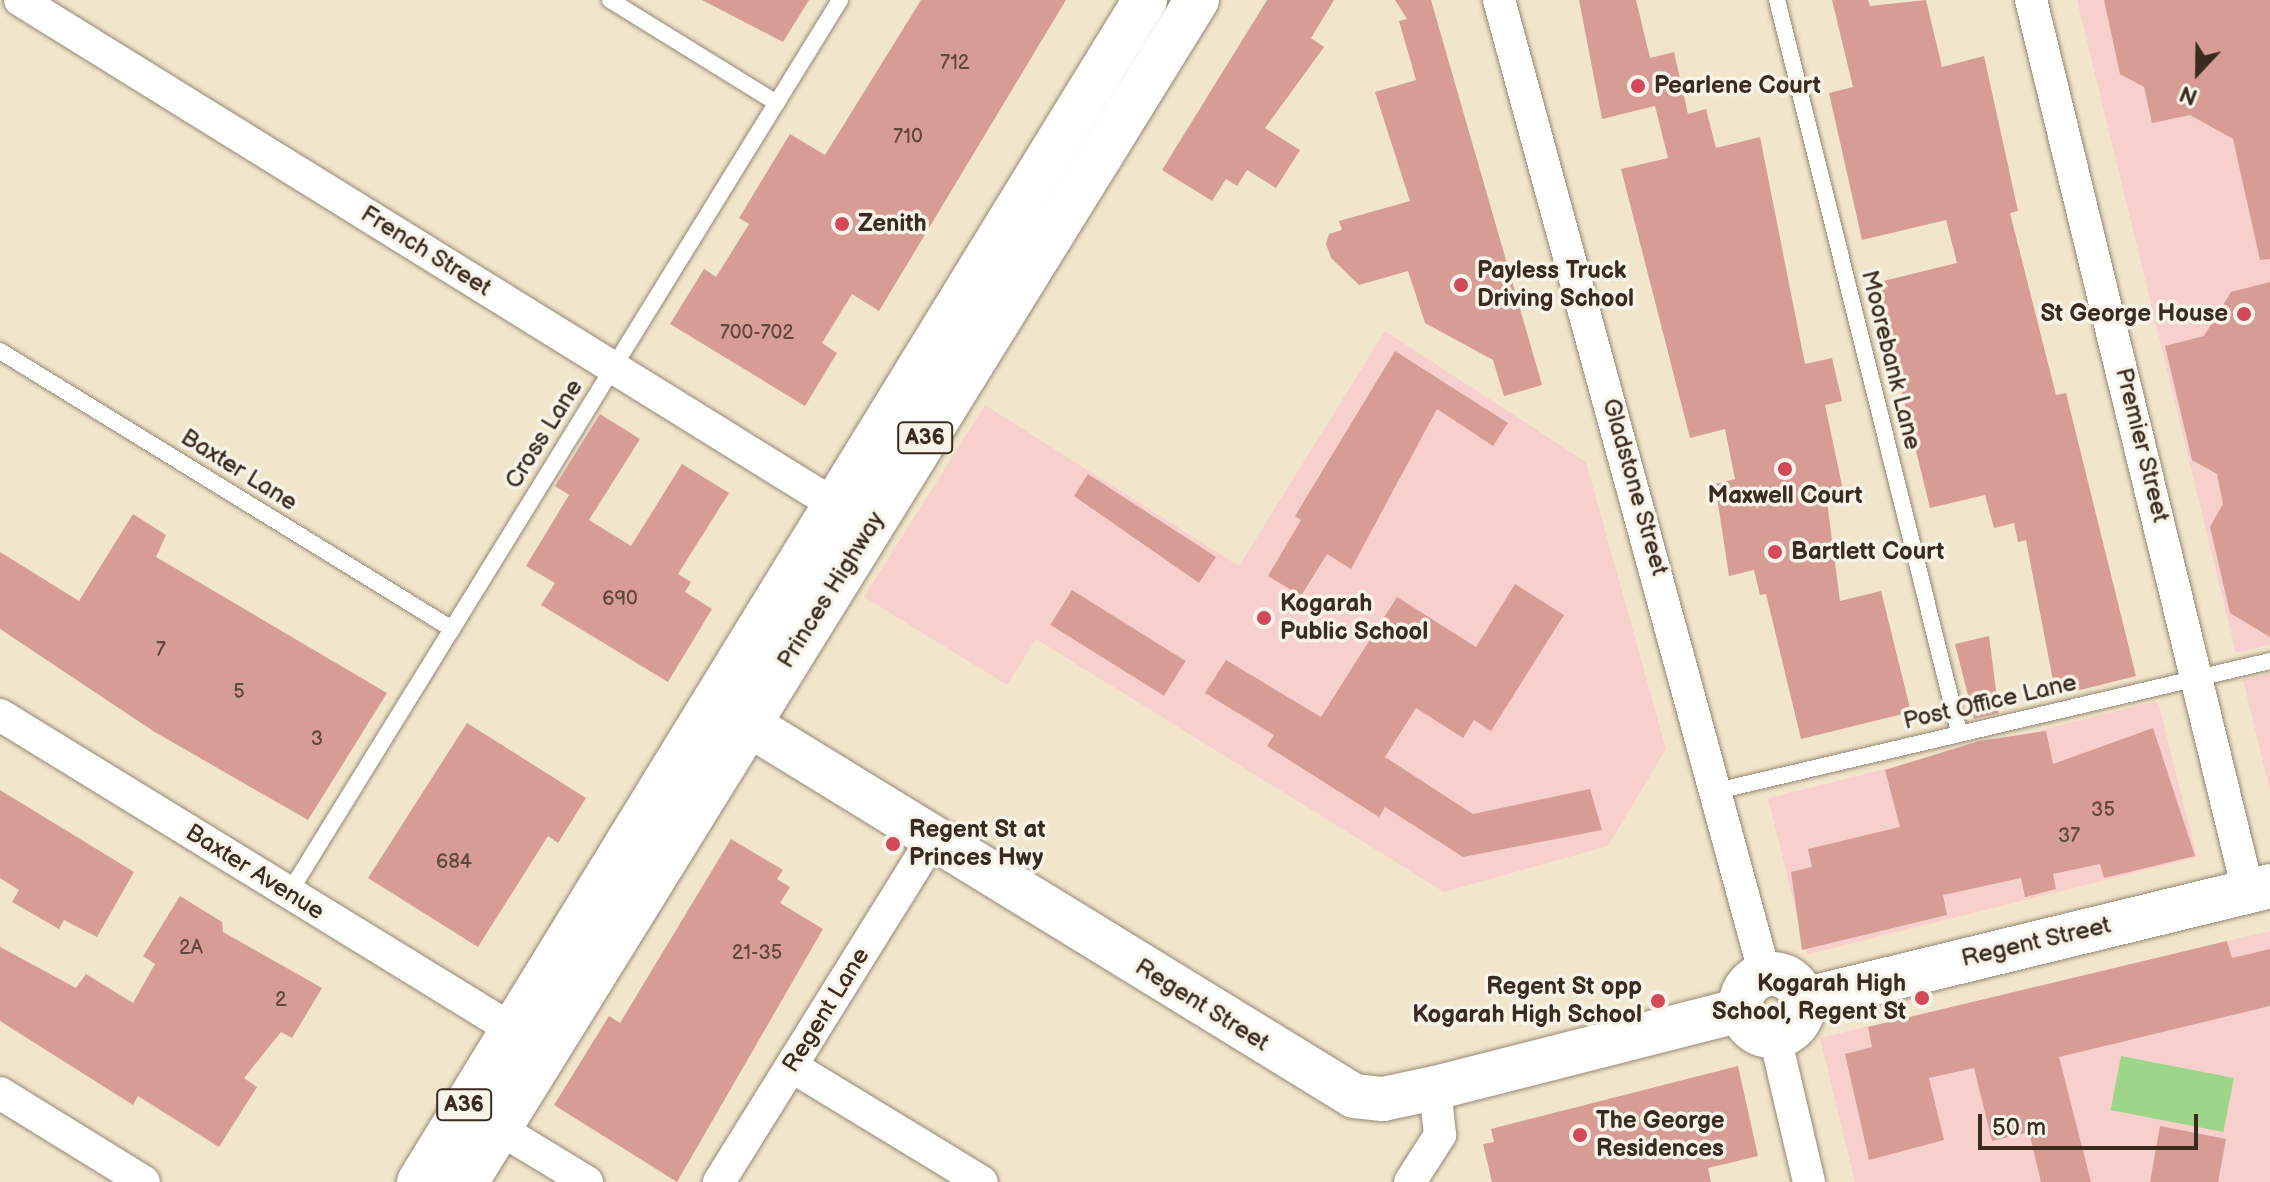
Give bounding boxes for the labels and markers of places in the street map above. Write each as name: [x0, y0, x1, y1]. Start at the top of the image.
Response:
place label: Pearlene Court: [1654, 72, 1821, 100]
marker: Pearlene Court: [1629, 77, 1647, 95]
place label: Zenith: [858, 210, 926, 238]
marker: Zenith: [833, 215, 851, 233]
place label: Payless Truck Driving School: [1477, 257, 1634, 313]
marker: Payless Truck Driving School: [1452, 276, 1470, 294]
place label: St George House: [2040, 300, 2228, 328]
marker: St George House: [2235, 305, 2253, 323]
marker: Maxwell Court: [1776, 460, 1794, 478]
place label: Maxwell Court: [1708, 482, 1862, 510]
place label: Bartlett Court: [1791, 538, 1944, 566]
marker: Bartlett Court: [1766, 543, 1784, 561]
place label: Kogarah Public School: [1280, 590, 1428, 646]
marker: Kogarah Public School: [1255, 609, 1273, 627]
place label: Regent St at Princes Hwy: [909, 816, 1045, 872]
marker: Regent St at Princes Hwy: [884, 835, 902, 853]
place label: Kogarah High School, Regent St: [1712, 970, 1906, 1026]
place label: Regent St opp Kogarah High School: [1412, 973, 1642, 1029]
marker: Kogarah High School, Regent St: [1913, 989, 1931, 1007]
marker: Regent St opp Kogarah High School: [1649, 992, 1667, 1010]
place label: The George Residences: [1596, 1107, 1725, 1163]
marker: The George Residences: [1571, 1126, 1589, 1144]

